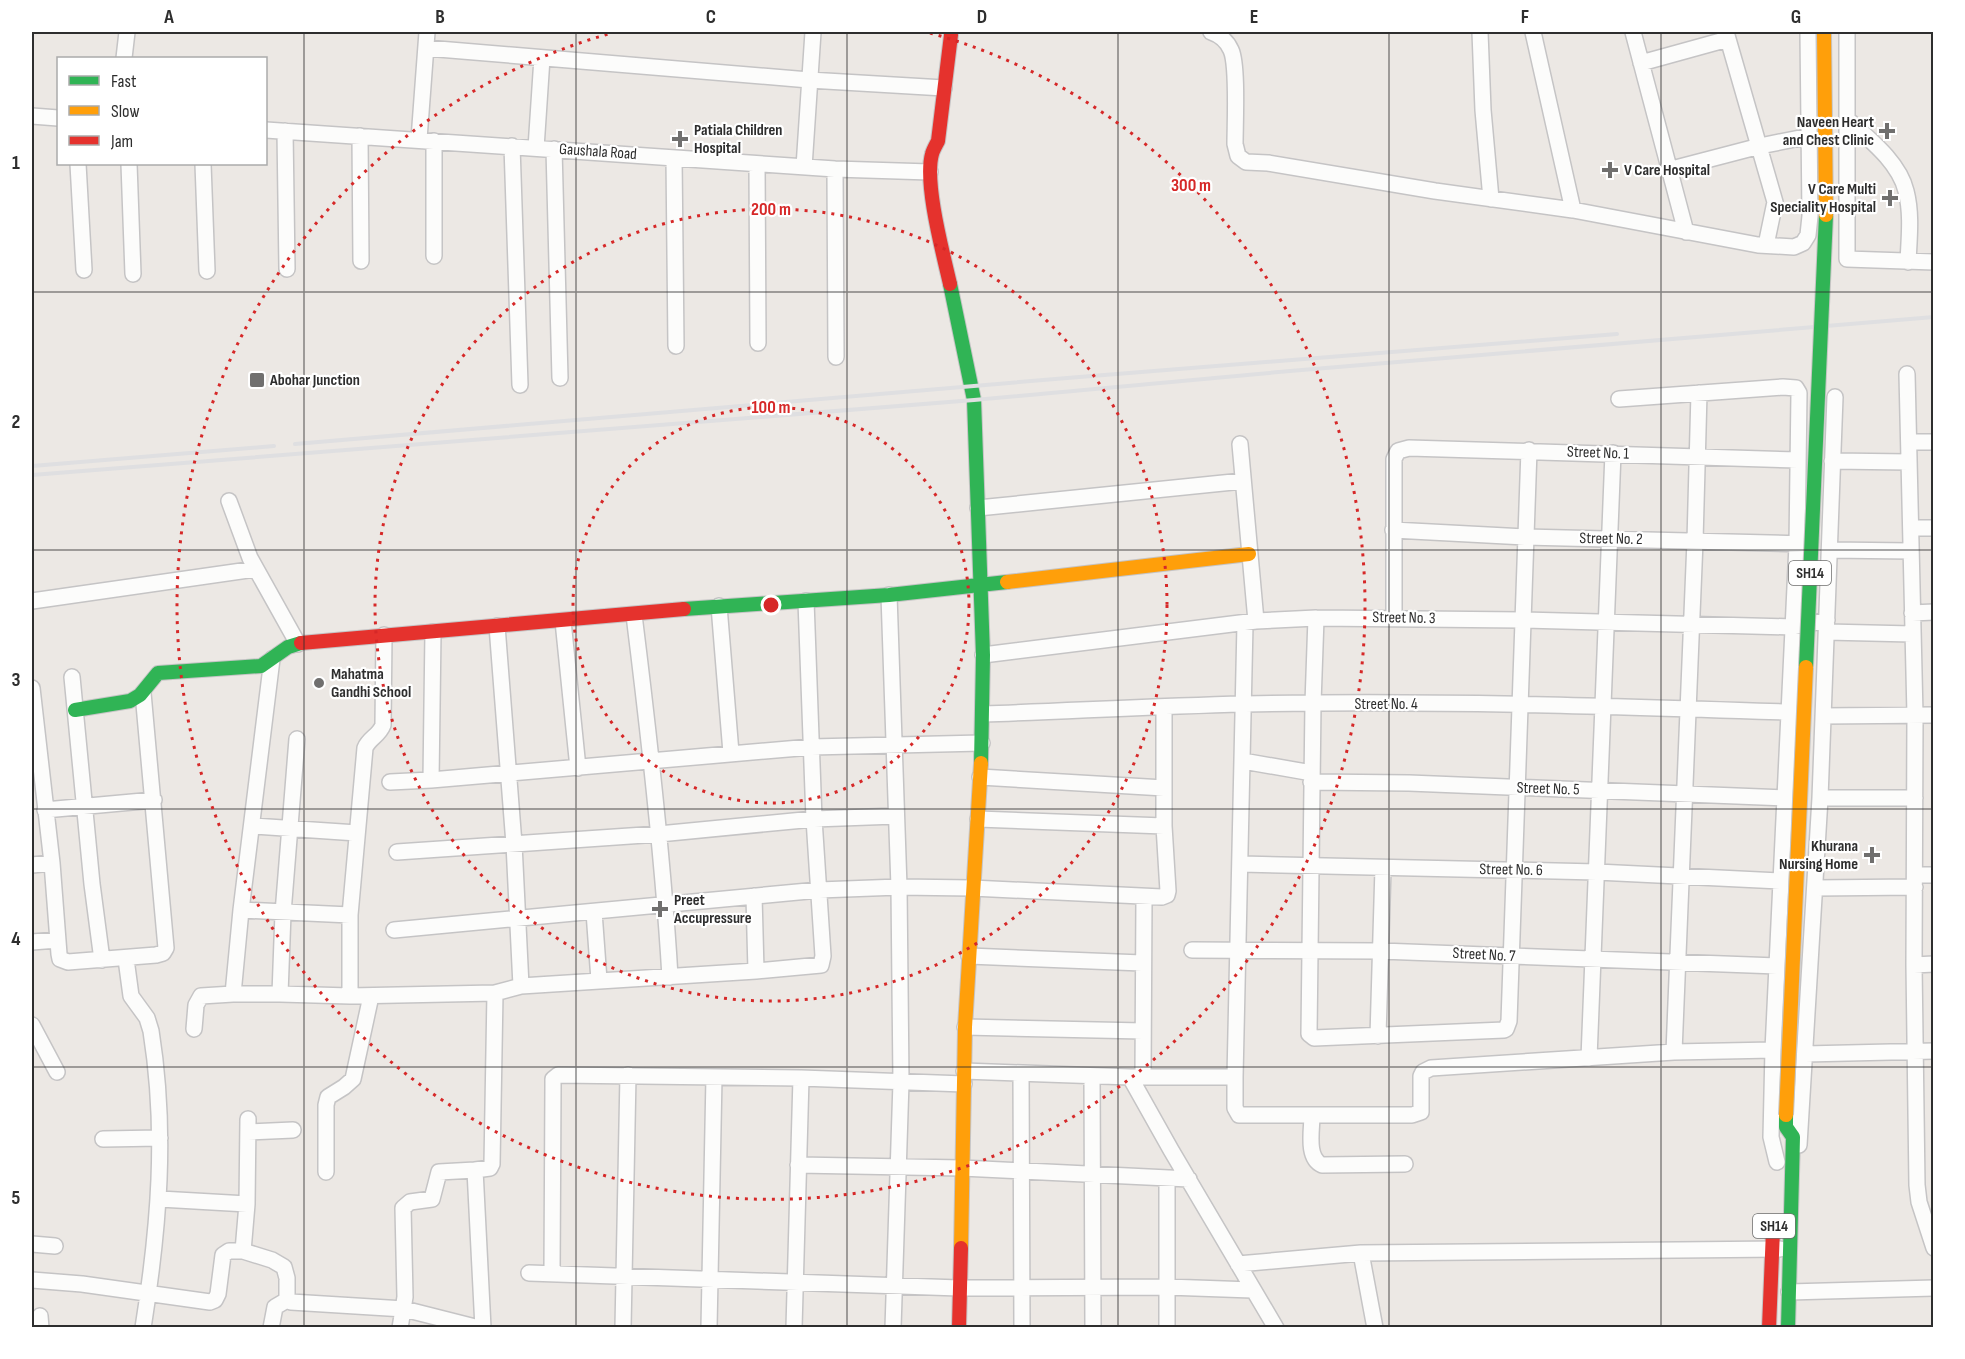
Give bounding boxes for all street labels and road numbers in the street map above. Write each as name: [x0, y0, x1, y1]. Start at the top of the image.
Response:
street label: Gaushala Road: [559, 140, 637, 164]
street label: Street No. 1: [1567, 442, 1630, 464]
street label: Street No. 2: [1579, 529, 1643, 549]
road number: SH14: [1789, 561, 1831, 585]
street label: Street No. 3: [1372, 608, 1436, 628]
street label: Street No. 4: [1354, 695, 1418, 714]
street label: Street No. 5: [1516, 778, 1580, 800]
street label: Street No. 6: [1479, 860, 1543, 880]
street label: Street No. 7: [1452, 944, 1517, 966]
road number: SH14: [1753, 1214, 1795, 1238]

